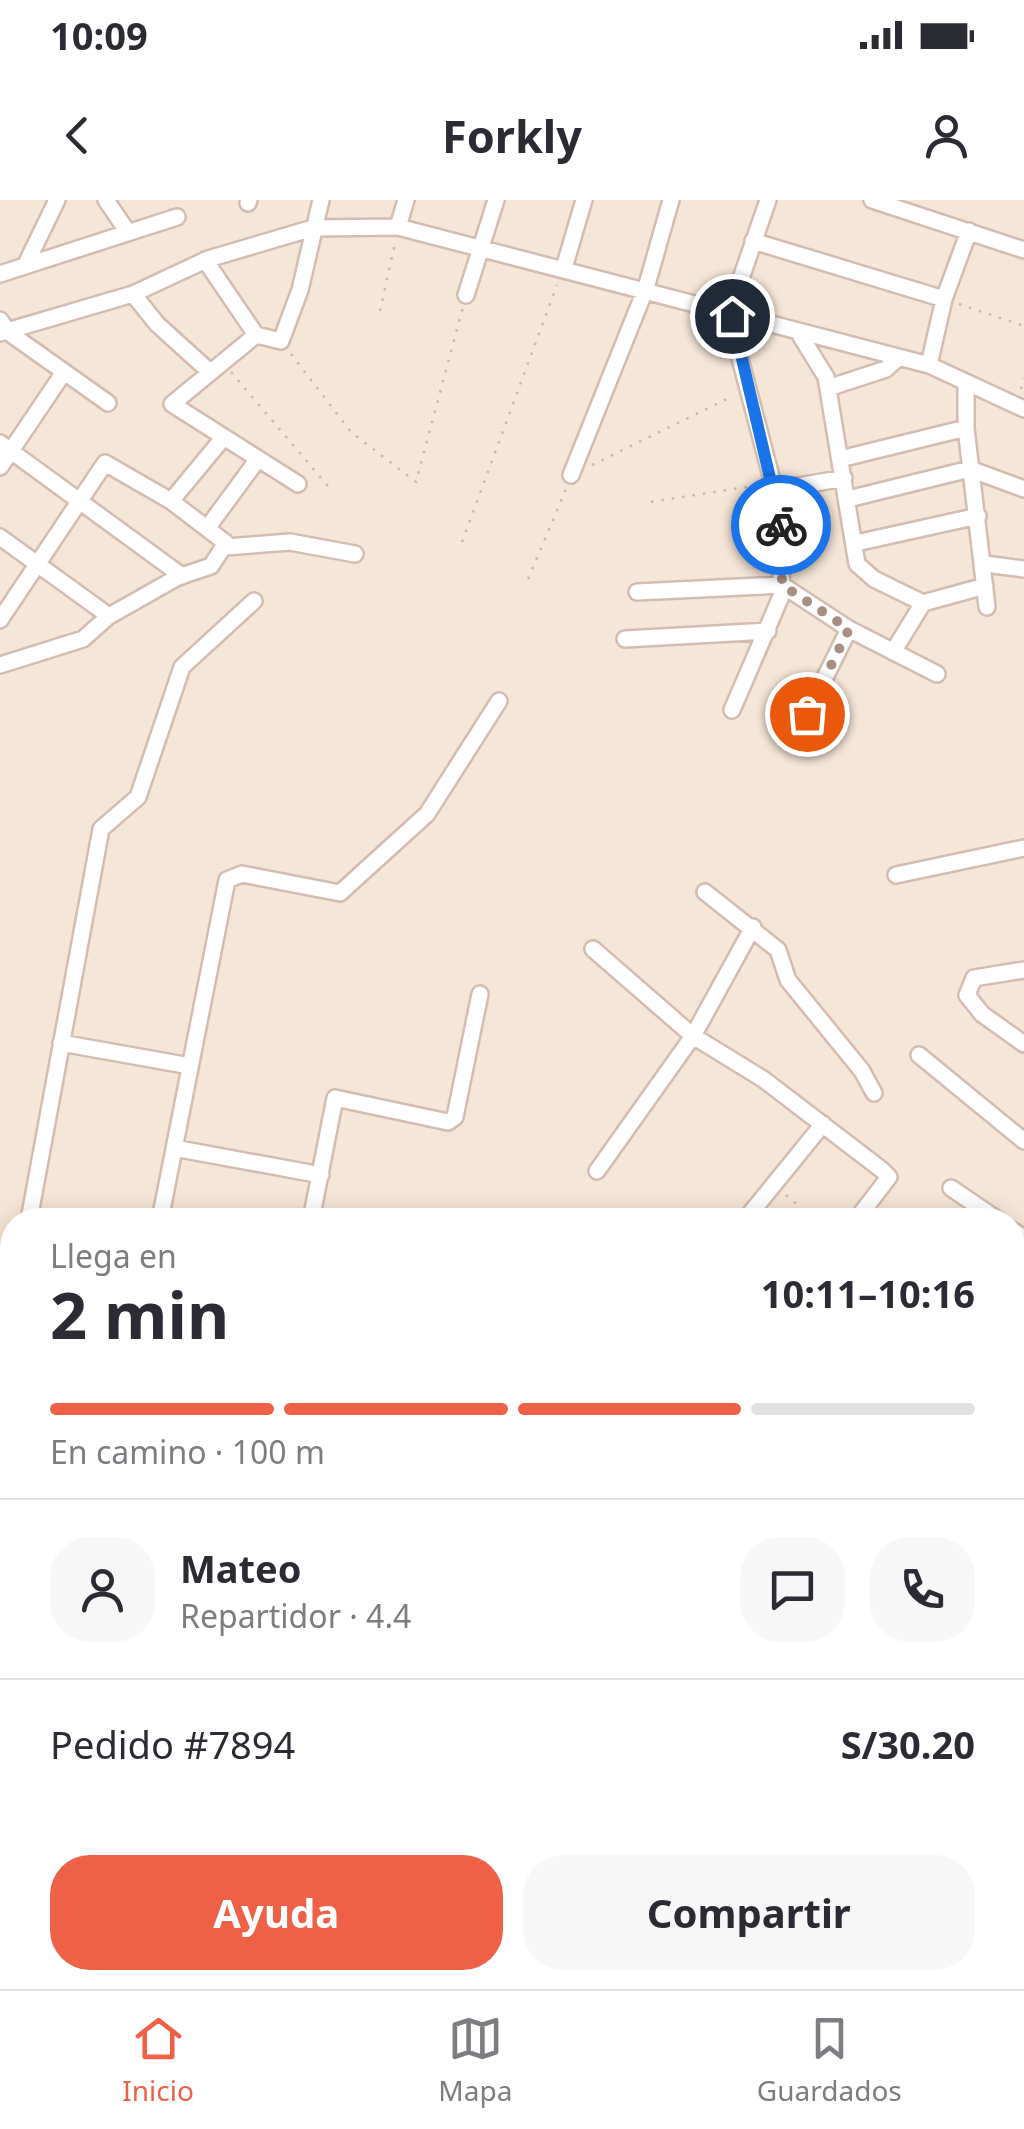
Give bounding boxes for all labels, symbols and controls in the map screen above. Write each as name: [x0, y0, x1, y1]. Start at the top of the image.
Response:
text: 10:09: [50, 9, 148, 61]
text: Forkly: [442, 105, 582, 166]
icon: back: [50, 108, 105, 163]
icon: person: [919, 108, 974, 163]
pin: [690, 274, 775, 359]
icon: home: [705, 289, 760, 344]
courier: [731, 475, 831, 575]
icon: bike: [754, 498, 809, 553]
pin: [765, 672, 850, 757]
icon: bag: [780, 687, 835, 742]
text: Llega en: [50, 1234, 177, 1277]
text: 10:11–10:16: [761, 1267, 975, 1319]
text: 2 min: [50, 1270, 229, 1358]
text: En camino · 100 m: [50, 1430, 325, 1473]
button: person: [50, 1537, 155, 1642]
button: chat: [740, 1537, 845, 1642]
button: phone: [870, 1537, 975, 1642]
text: Mateo: [180, 1542, 302, 1594]
text: Repartidor · 4.4: [180, 1594, 411, 1637]
text: Pedido #7894: [50, 1718, 295, 1770]
text: S/30.20: [841, 1718, 975, 1770]
button: Ayuda: [50, 1855, 503, 1970]
button: Compartir: [523, 1855, 975, 1970]
tab: Inicio: [122, 2011, 194, 2109]
tab: Mapa: [438, 2011, 512, 2109]
tab: Guardados: [757, 2011, 902, 2109]

